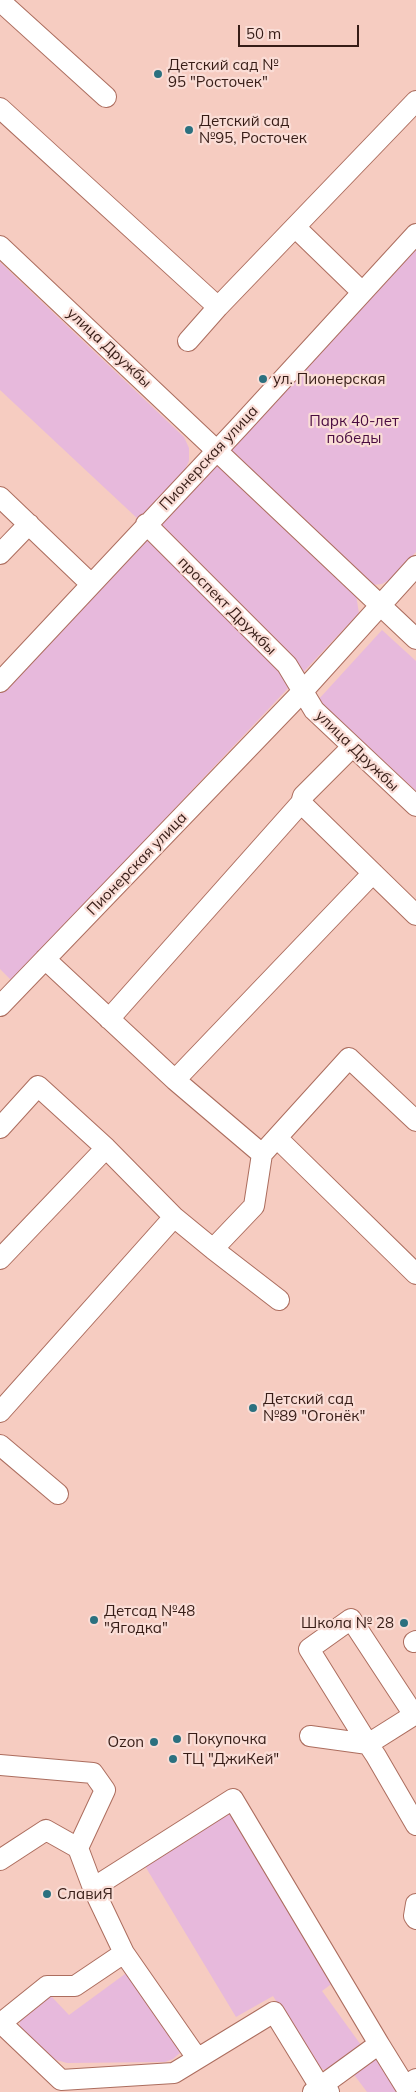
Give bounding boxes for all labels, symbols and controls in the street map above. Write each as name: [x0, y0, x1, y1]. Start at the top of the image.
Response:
scale bar: [241, 15, 362, 47]
text: 50 m: [246, 24, 281, 43]
place label: Детский сад № 95 "Росточек": [168, 56, 279, 91]
marker: Детский сад № 95 "Росточек": [152, 68, 164, 80]
place label: Детский сад №95, Росточек: [199, 112, 307, 147]
marker: Детский сад №95, Росточек: [183, 124, 195, 136]
street label: улица Дружбы: [63, 304, 155, 392]
place label: ул. Пионерская: [273, 370, 385, 388]
marker: ул. Пионерская: [257, 373, 269, 385]
street label: Пионерская улица: [156, 402, 262, 514]
park label: Парк 40-лет победы: [309, 412, 399, 447]
street label: проспект Дружбы: [174, 553, 280, 659]
street label: улица Дружбы: [312, 707, 402, 795]
street label: Пионерская улица: [83, 809, 191, 919]
place label: Детский сад №89 "Огонёк": [263, 1390, 365, 1425]
marker: Детский сад №89 "Огонёк": [247, 1402, 259, 1414]
place label: Детсад №48 "Ягодка": [104, 1602, 195, 1637]
marker: Детсад №48 "Ягодка": [88, 1614, 100, 1626]
place label: Школа № 28: [301, 1614, 394, 1632]
marker: Школа № 28: [398, 1617, 410, 1629]
place label: Покупочка: [187, 1730, 267, 1748]
place label: Ozon: [107, 1733, 144, 1751]
marker: Покупочка: [171, 1733, 183, 1745]
marker: Ozon: [148, 1736, 160, 1748]
place label: ТЦ "ДжиКей": [183, 1750, 279, 1768]
marker: ТЦ "ДжиКей": [167, 1753, 179, 1765]
place label: СлавиЯ: [57, 1885, 113, 1903]
marker: СлавиЯ: [41, 1888, 53, 1900]

